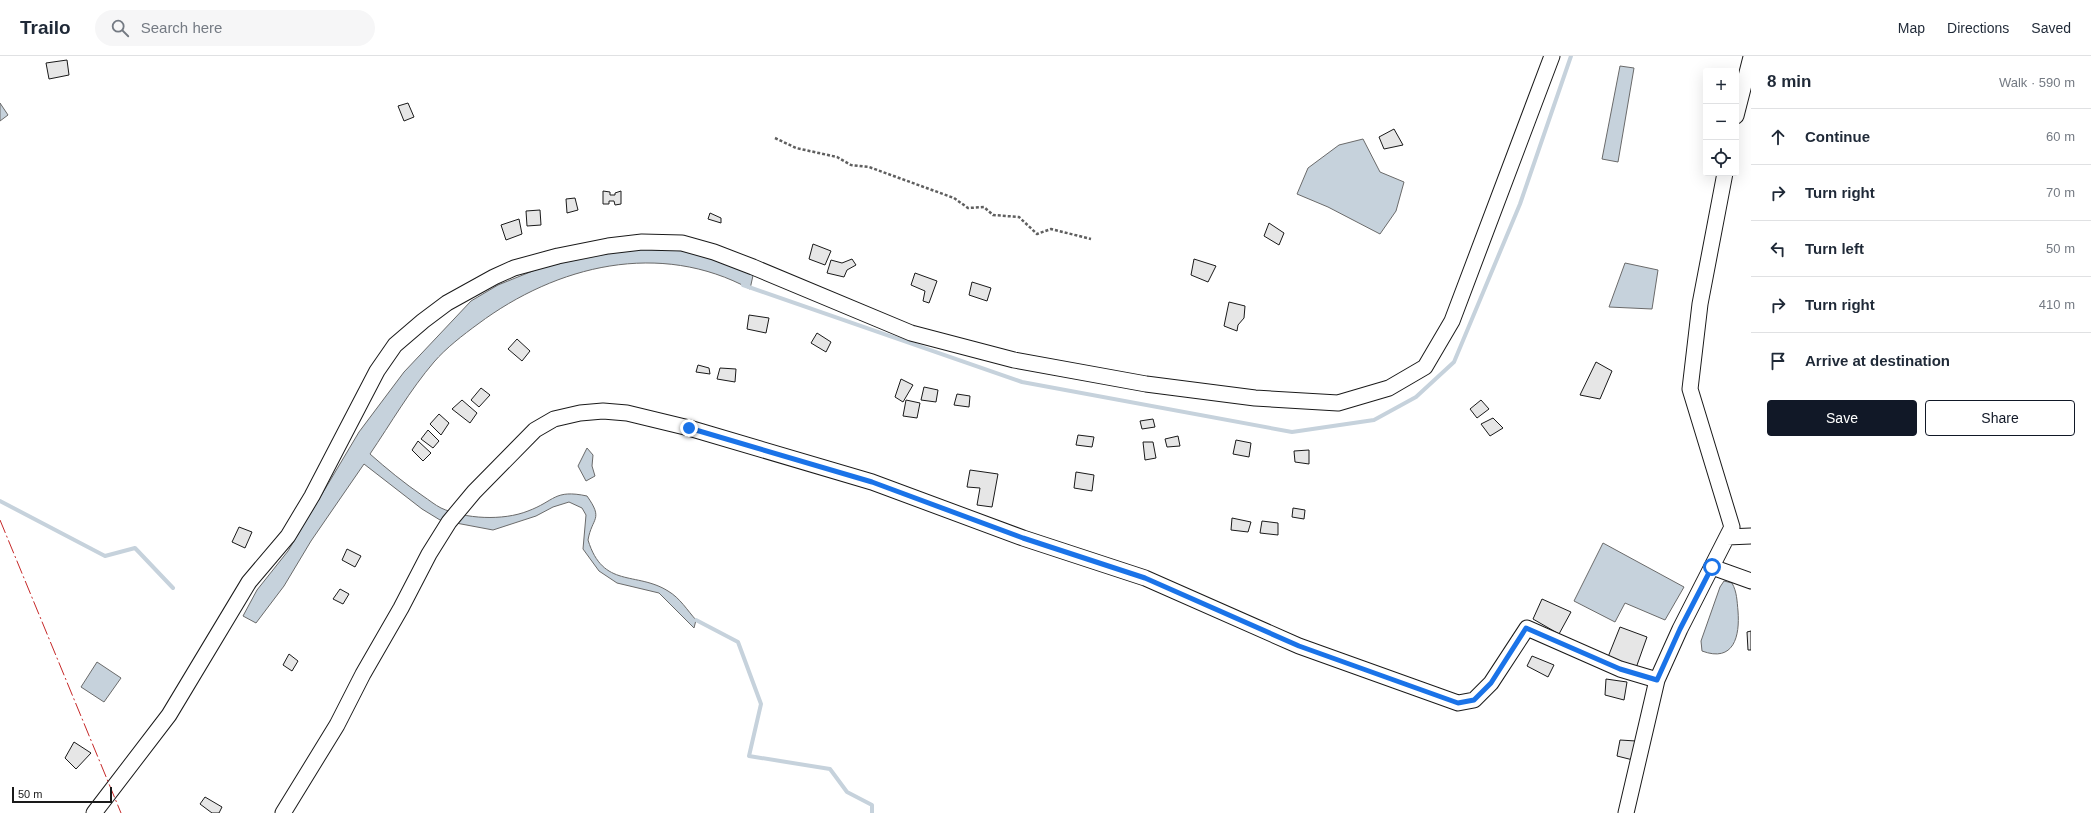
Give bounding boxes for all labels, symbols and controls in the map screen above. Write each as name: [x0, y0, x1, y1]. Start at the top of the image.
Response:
search box: [95, 10, 375, 46]
text: Trailo: [20, 17, 71, 38]
icon: search: [109, 17, 131, 39]
text: Search here: [141, 19, 222, 36]
text: Map: [1898, 20, 1925, 36]
text: Directions: [1947, 20, 2009, 36]
text: Saved: [2031, 20, 2071, 36]
map controls: [1703, 68, 1739, 176]
button: +: [1703, 68, 1739, 104]
text: 8 min: [1767, 72, 1811, 91]
text: Walk · 590 m: [1999, 75, 2075, 90]
button: −: [1703, 104, 1739, 140]
icon: ahead: [1767, 126, 1789, 148]
text: Continue: [1805, 128, 1870, 145]
text: 60 m: [2046, 129, 2075, 144]
button: locate: [1703, 140, 1739, 176]
icon: right: [1767, 182, 1789, 204]
text: Turn right: [1805, 184, 1875, 201]
text: 70 m: [2046, 185, 2075, 200]
icon: left: [1767, 238, 1789, 260]
text: Turn left: [1805, 240, 1864, 257]
text: 50 m: [2046, 241, 2075, 256]
icon: right: [1767, 294, 1789, 316]
text: Turn right: [1805, 296, 1875, 313]
text: 410 m: [2039, 297, 2075, 312]
icon: arrive: [1767, 350, 1789, 372]
text: Arrive at destination: [1805, 352, 1950, 369]
button: Save: [1767, 400, 1917, 436]
button: Share: [1925, 400, 2075, 436]
route end: [680, 419, 698, 437]
route start: [1703, 558, 1721, 576]
scale bar: [12, 785, 112, 804]
text: 50 m: [18, 788, 42, 800]

